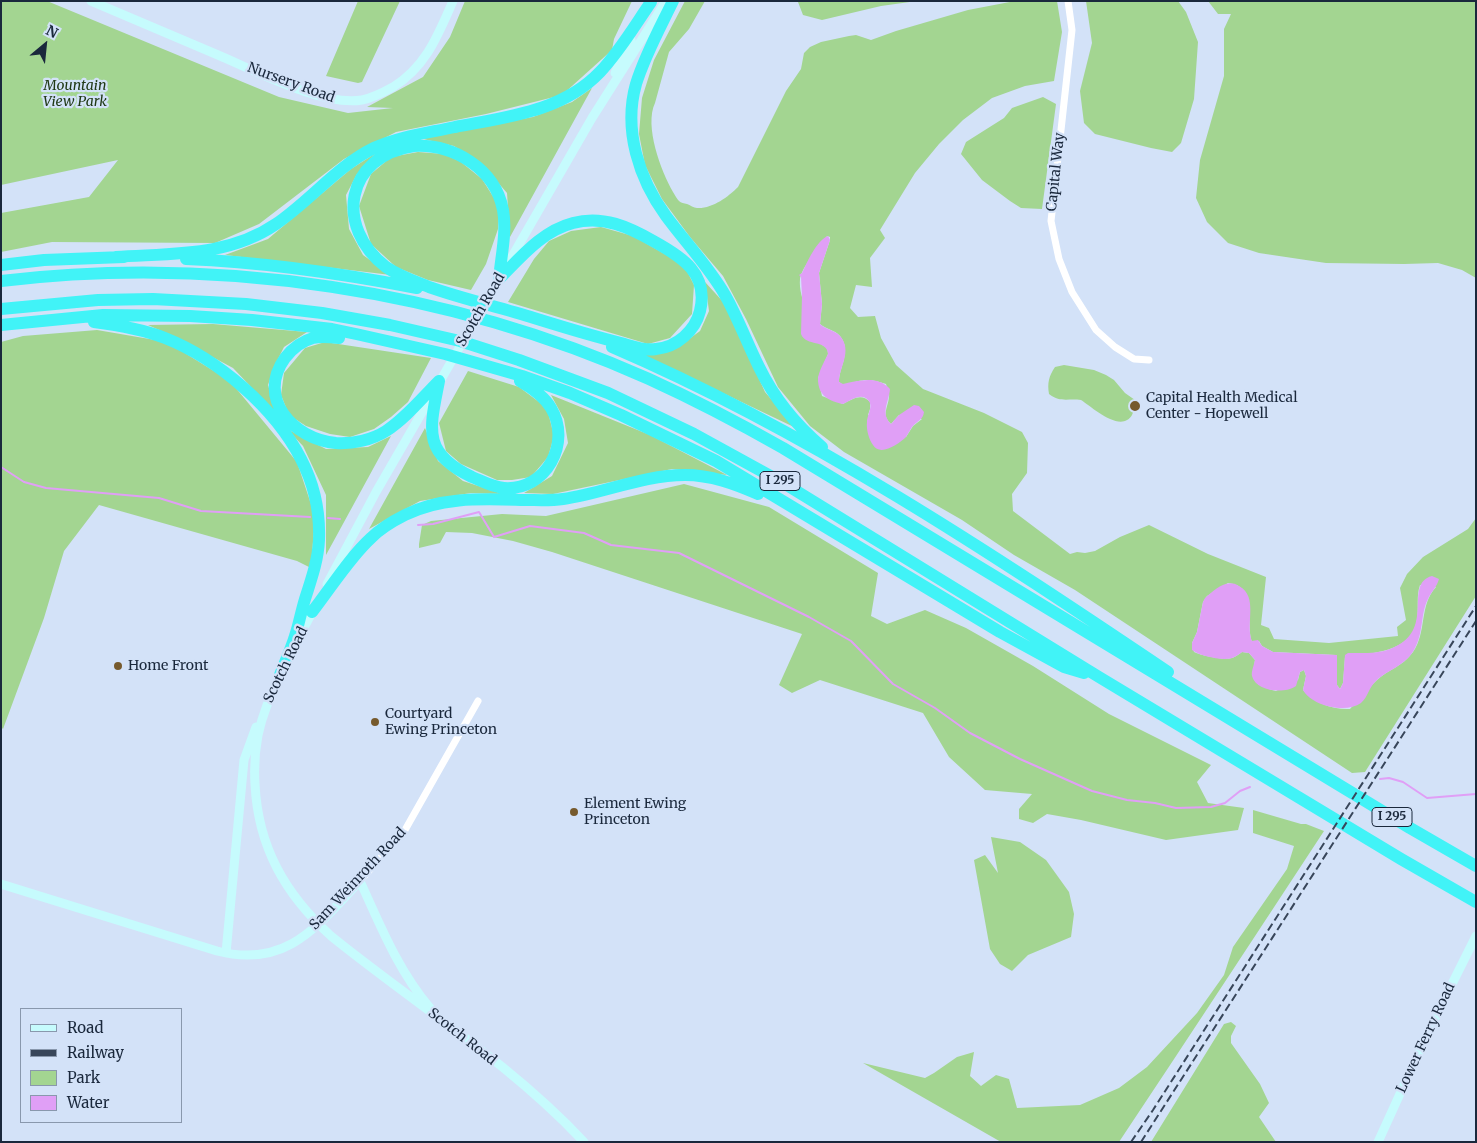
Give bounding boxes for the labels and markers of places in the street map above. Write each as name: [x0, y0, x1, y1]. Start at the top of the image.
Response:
place label: Capital Health Medical Center - Hopewell: [1146, 390, 1298, 422]
marker: Capital Health Medical Center - Hopewell: [1128, 399, 1142, 413]
place label: Home Front: [128, 658, 208, 674]
marker: Home Front: [112, 660, 124, 672]
place label: Courtyard Ewing Princeton: [385, 706, 497, 739]
marker: Courtyard Ewing Princeton: [369, 716, 381, 728]
place label: Element Ewing Princeton: [584, 796, 686, 829]
marker: Element Ewing Princeton: [568, 806, 580, 818]

